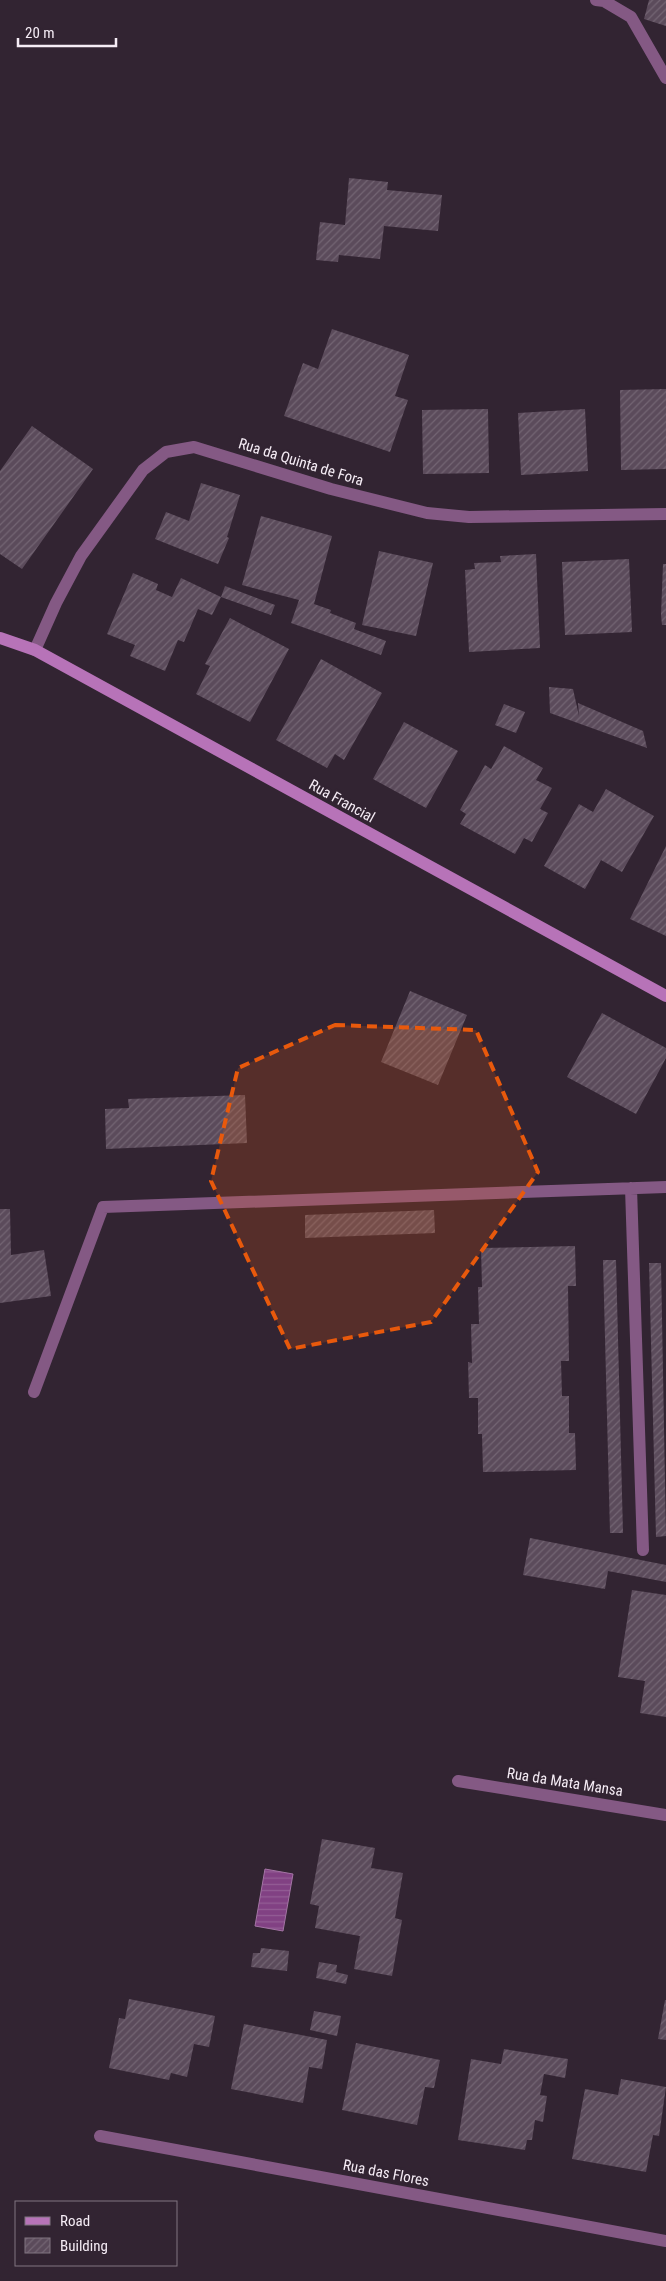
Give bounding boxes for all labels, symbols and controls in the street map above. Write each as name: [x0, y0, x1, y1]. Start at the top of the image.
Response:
scale bar: [18, 15, 115, 47]
text: 20 m: [25, 24, 55, 42]
street label: Rua da Quinta de Fora: [236, 434, 366, 490]
street label: Rua Francial: [306, 776, 378, 826]
street label: Rua da Mata Mansa: [506, 1764, 624, 1800]
street label: Rua das Flores: [341, 2156, 431, 2190]
legend: [15, 2201, 178, 2266]
text: Road: [60, 2212, 90, 2230]
text: Building: [60, 2237, 108, 2255]

